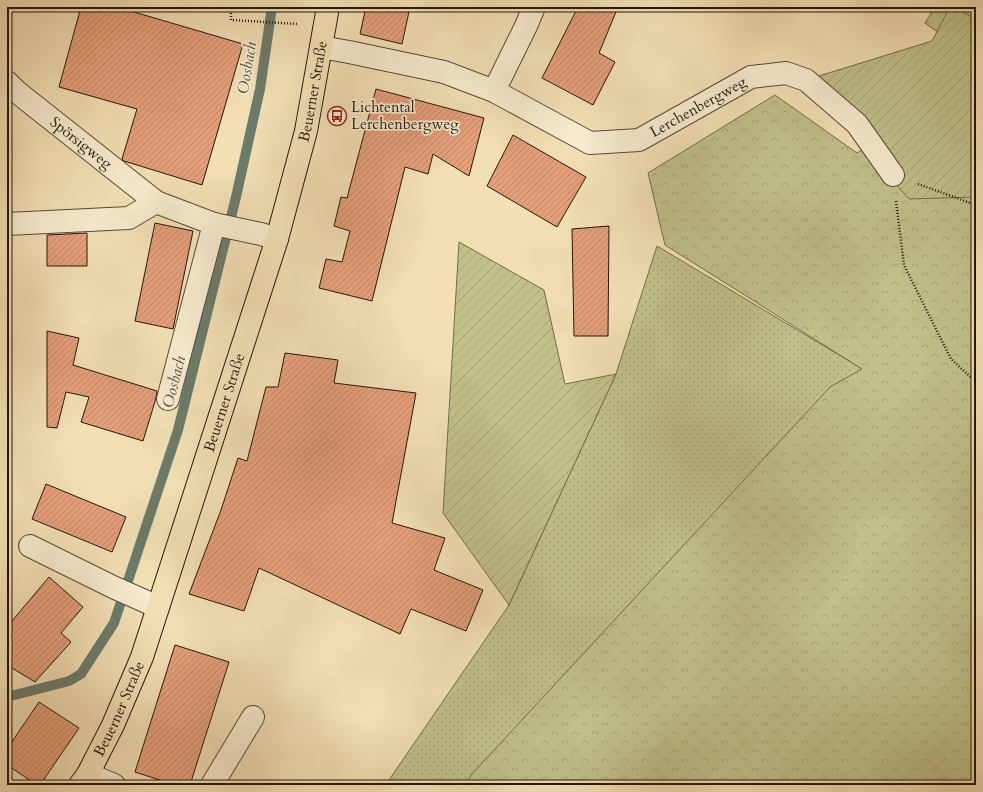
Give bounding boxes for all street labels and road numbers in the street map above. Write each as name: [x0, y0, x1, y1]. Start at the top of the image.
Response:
street label: Beuerner Straße: [294, 39, 332, 144]
street label: Lerchenbergweg: [646, 71, 750, 142]
street label: Spörsigweg: [46, 112, 117, 174]
street label: Beuerner Straße: [199, 351, 250, 454]
street label: Beuerner Straße: [89, 658, 149, 760]

